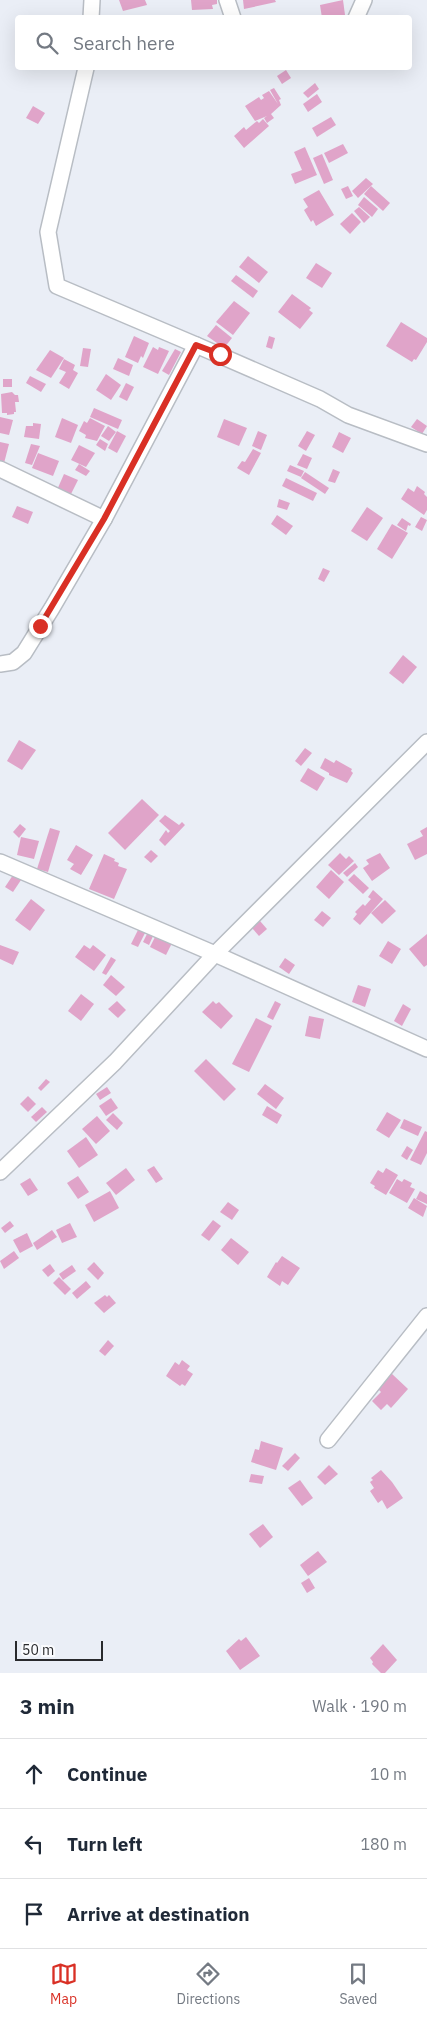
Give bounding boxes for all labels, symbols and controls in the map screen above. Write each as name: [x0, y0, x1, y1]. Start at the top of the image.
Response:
search box: [15, 15, 412, 70]
icon: search: [33, 29, 61, 57]
text: Search here: [73, 31, 175, 55]
route start: [209, 343, 232, 366]
route end: [29, 615, 52, 638]
scale bar: [15, 1638, 102, 1661]
text: 50 m: [22, 1641, 54, 1659]
text: 3 min: [20, 1692, 75, 1720]
text: Walk · 190 m: [312, 1696, 407, 1716]
icon: ahead: [20, 1760, 48, 1788]
text: Continue: [67, 1762, 147, 1786]
text: 10 m: [370, 1764, 407, 1784]
icon: left: [20, 1830, 48, 1858]
text: Turn left: [67, 1832, 143, 1856]
text: 180 m: [360, 1834, 407, 1854]
icon: arrive: [20, 1900, 48, 1928]
text: Arrive at destination: [67, 1902, 250, 1926]
tab: Map: [50, 1960, 78, 2008]
tab: Directions: [177, 1960, 240, 2008]
tab: Saved: [339, 1960, 377, 2008]

